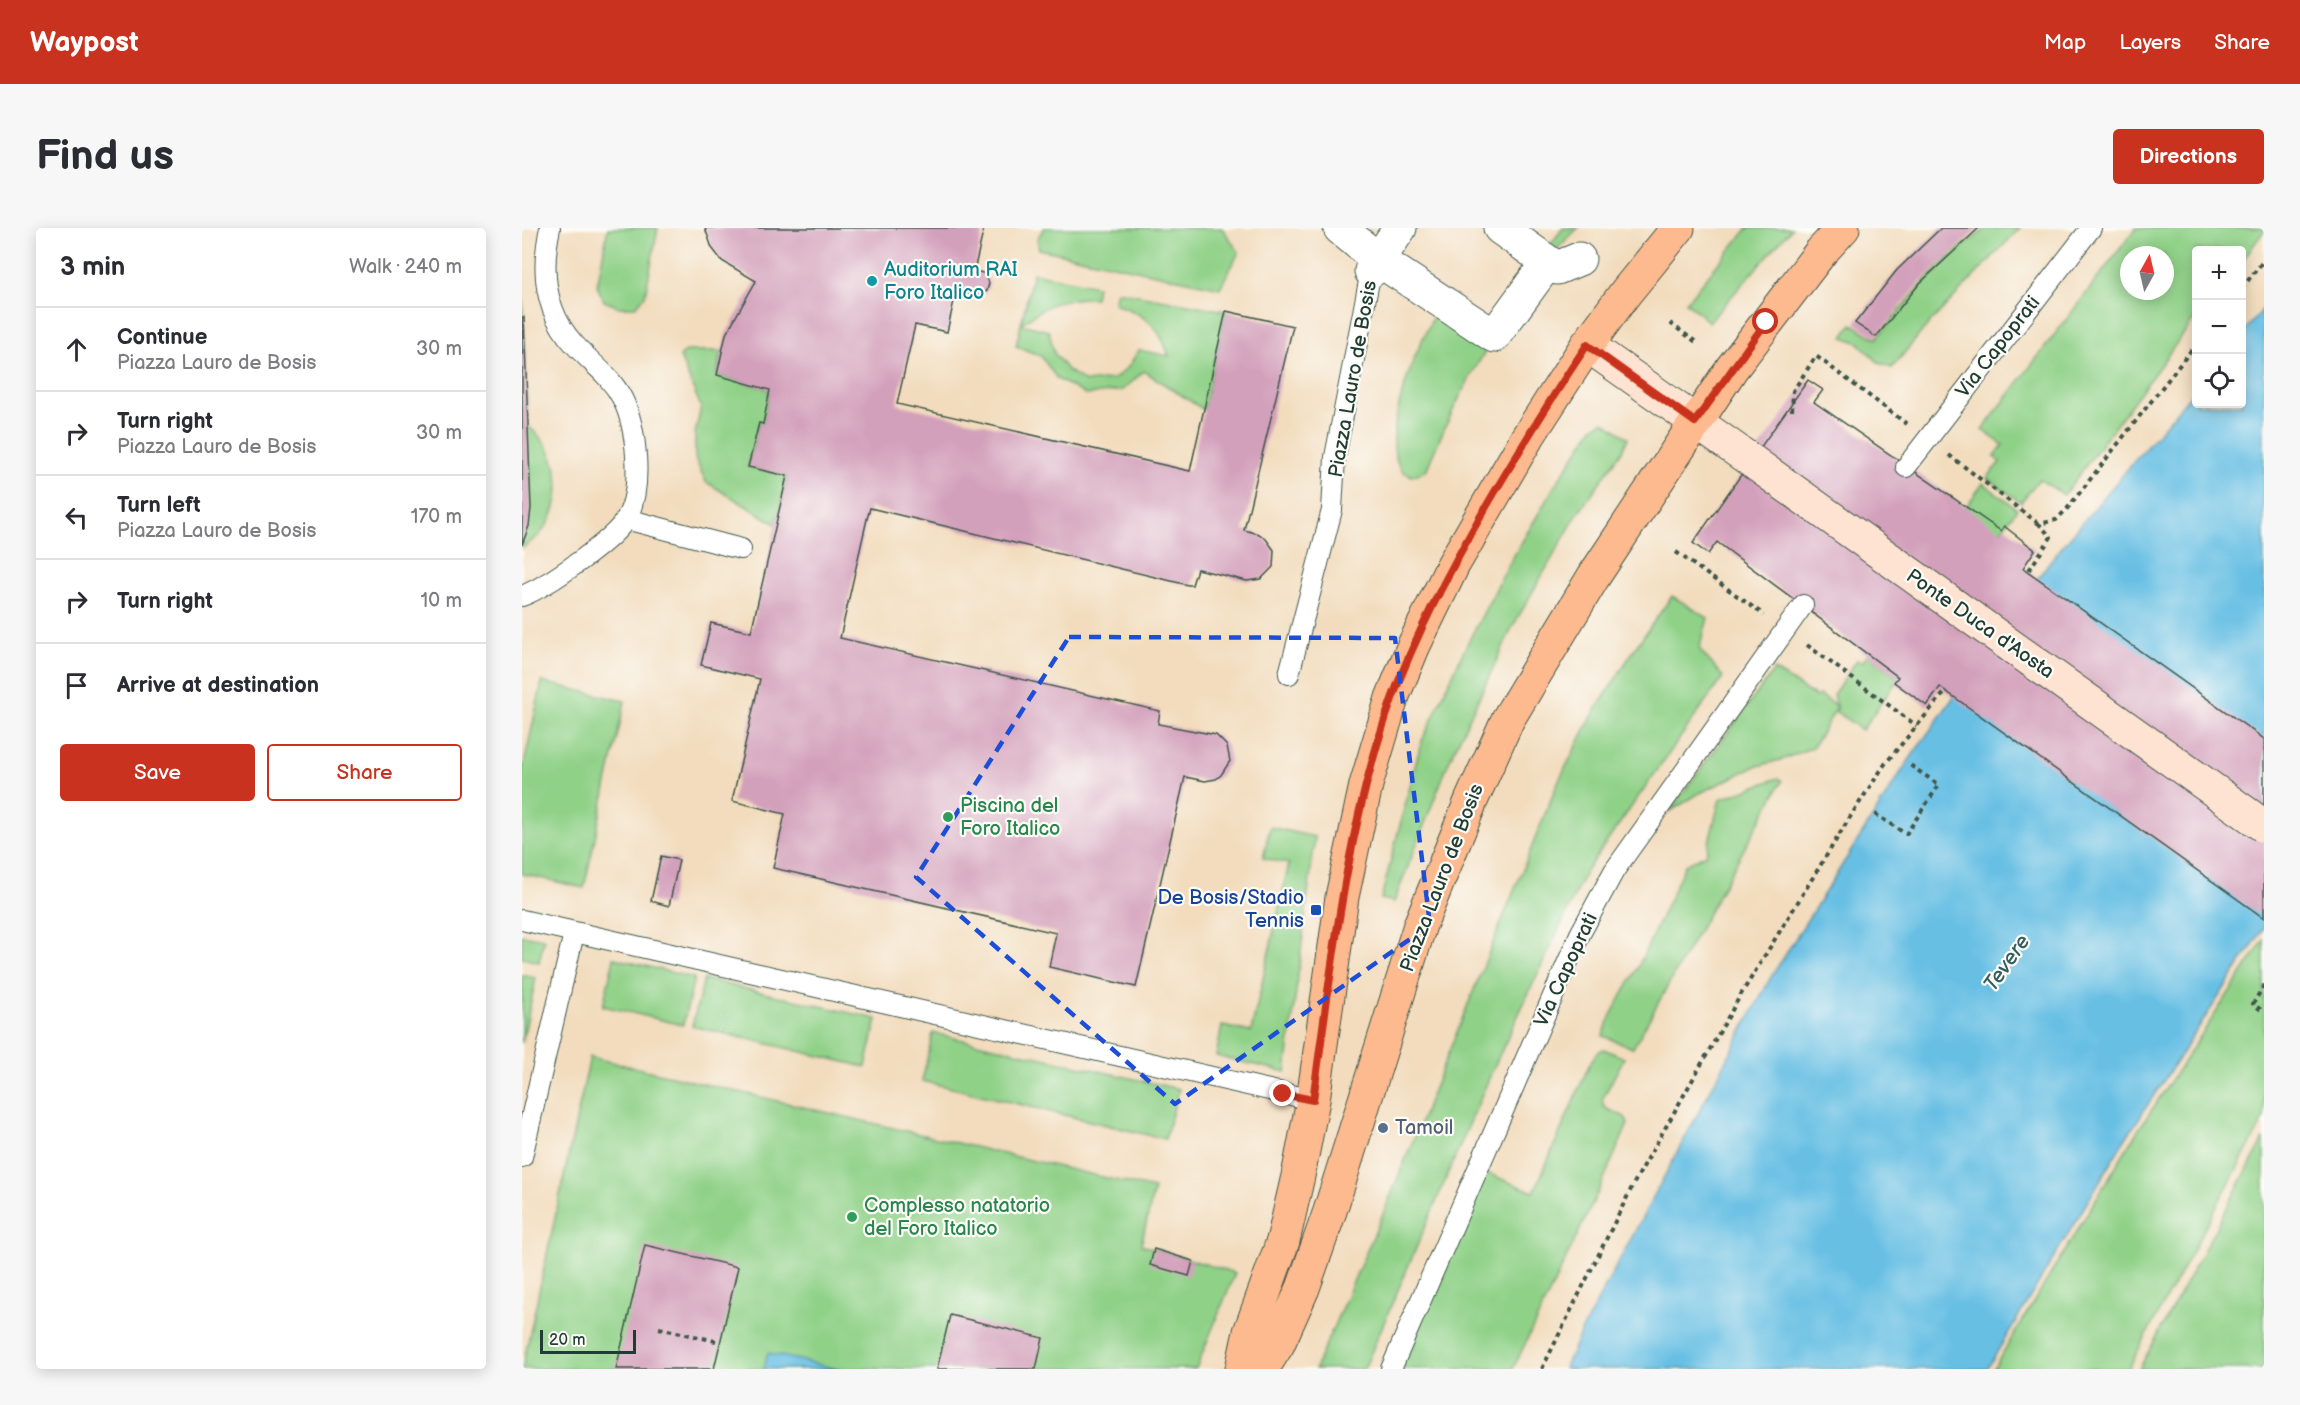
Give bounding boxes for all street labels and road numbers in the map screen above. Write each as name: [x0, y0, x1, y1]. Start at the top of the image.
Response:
street label: Piazza Lauro de Bosis: [1324, 279, 1382, 479]
street label: Via Capoprati: [1951, 291, 2045, 403]
street label: Ponte Duca d'Aosta: [1901, 564, 2059, 684]
street label: Piazza Lauro de Bosis: [1395, 781, 1489, 975]
street label: Via Capoprati: [1529, 909, 1603, 1031]

